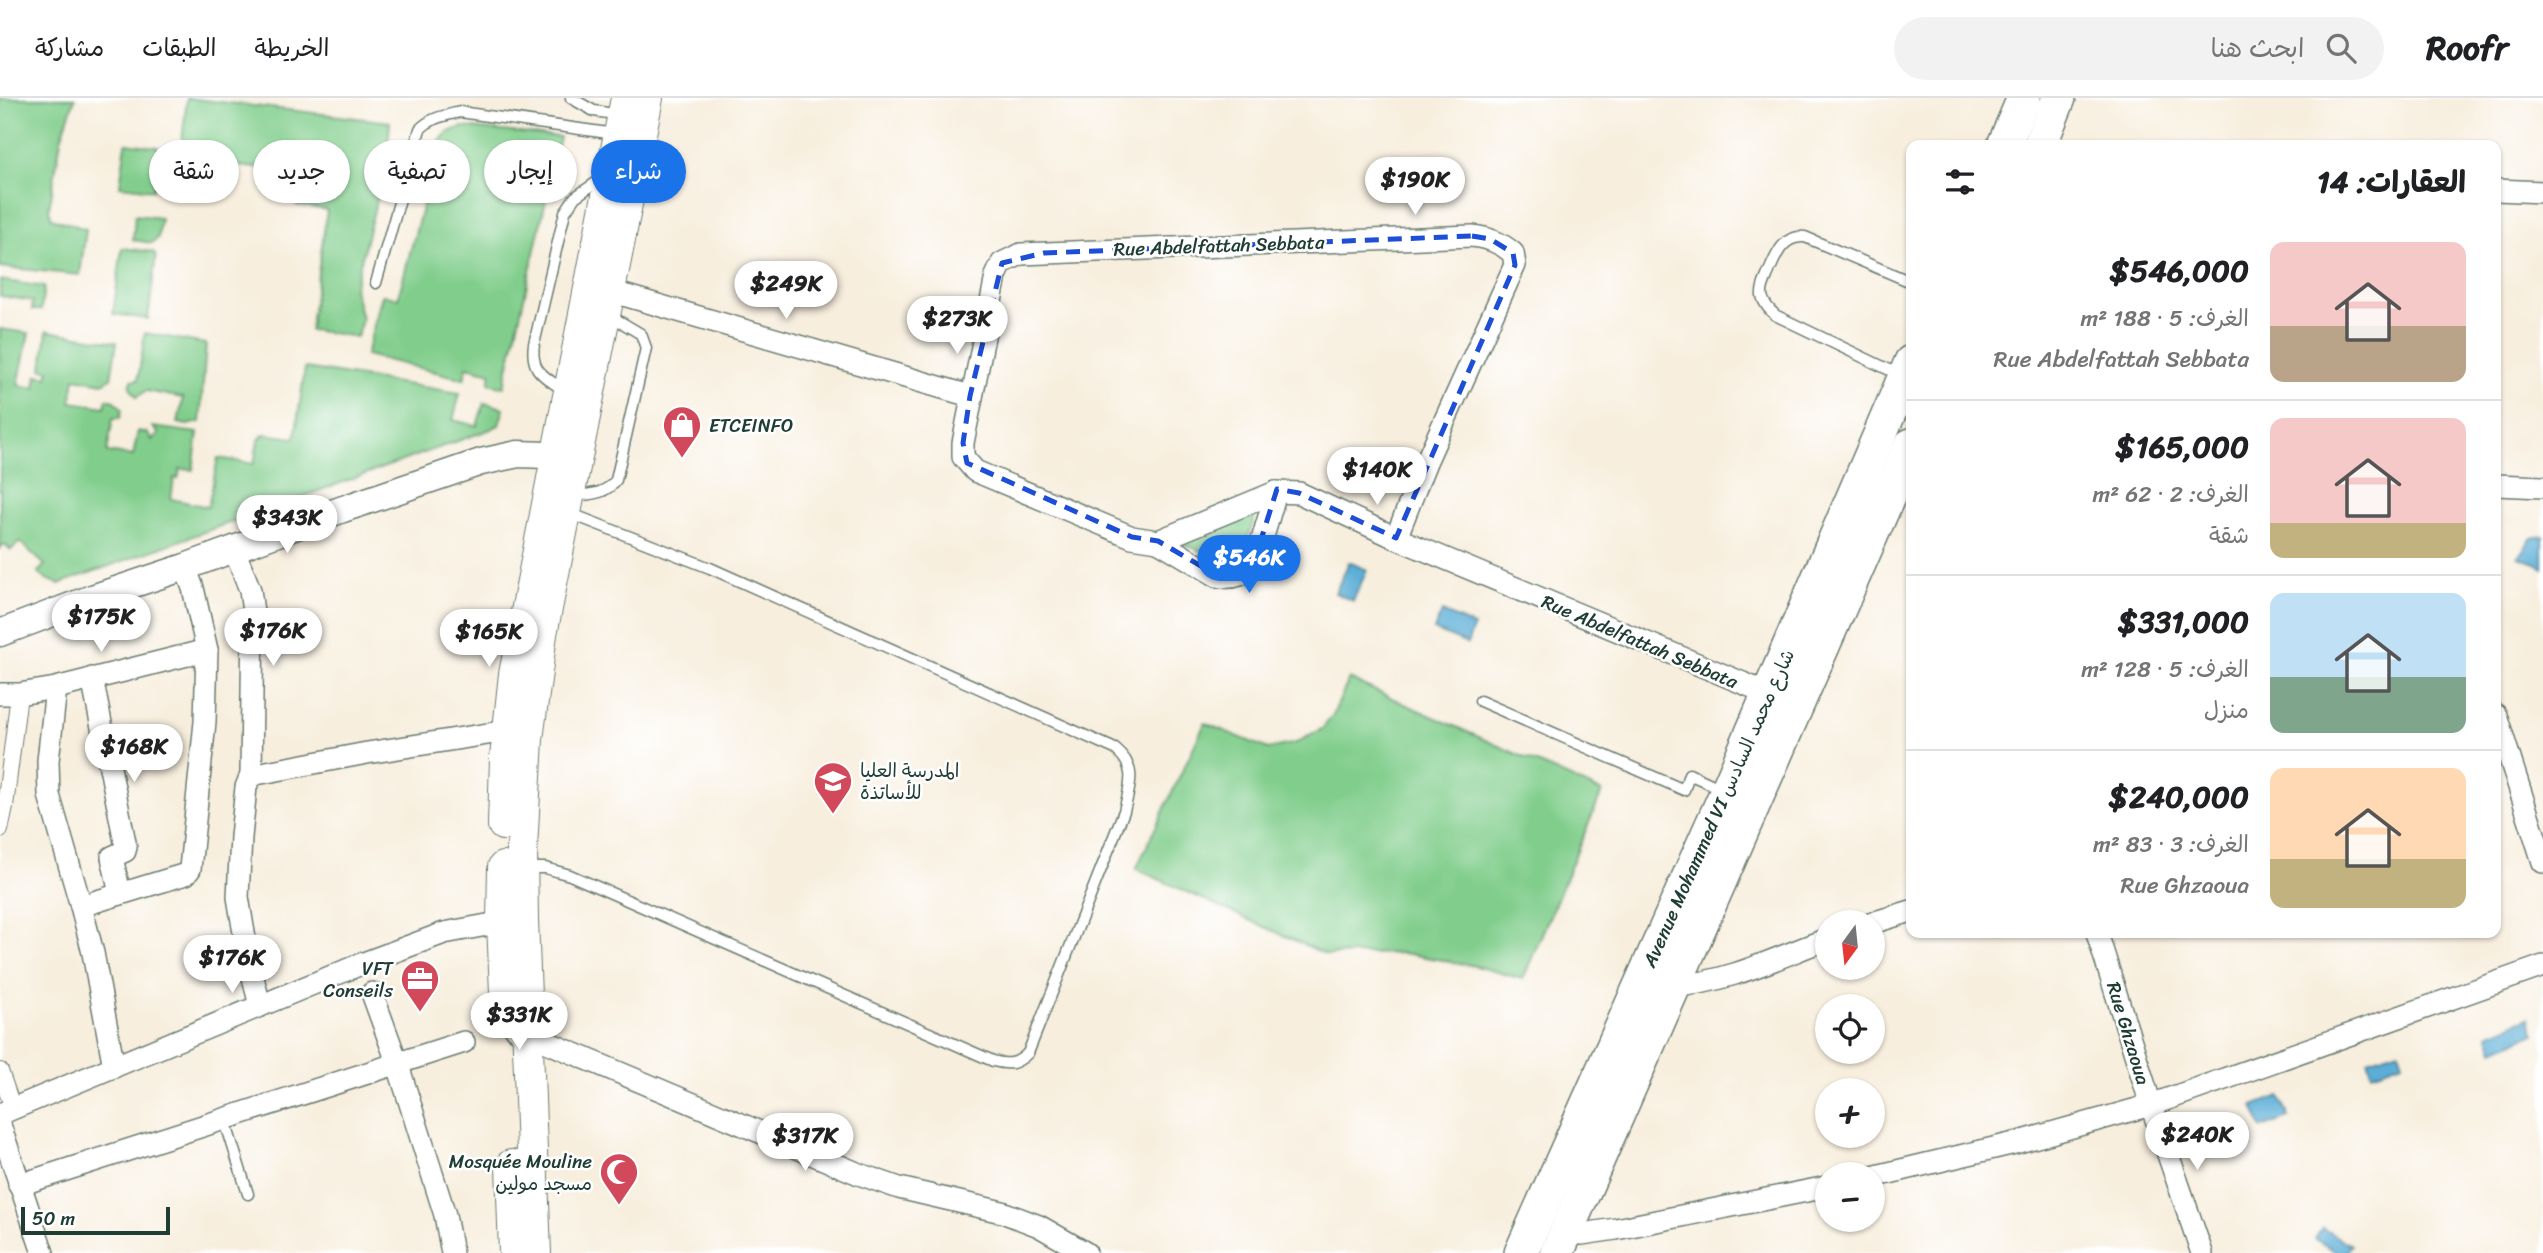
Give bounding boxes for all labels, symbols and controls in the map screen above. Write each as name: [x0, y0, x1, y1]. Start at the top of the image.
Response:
search box: [1894, 17, 2384, 80]
text: Roofr: [2426, 19, 2508, 77]
text: ابحث هنا: [2211, 25, 2304, 71]
text: مشاركة: [35, 27, 104, 69]
text: الطبقات: [142, 27, 217, 69]
text: الخريطة: [255, 27, 329, 69]
icon: search: [2322, 29, 2360, 67]
chip: شقة: [149, 140, 239, 203]
chip: جديد: [253, 140, 350, 203]
chip: تصفية: [364, 140, 470, 203]
chip: إيجار: [484, 140, 577, 203]
chip: شراء: [591, 140, 686, 203]
text: العقارات: 14: [2317, 155, 2466, 209]
pin: $190K: [1366, 158, 1464, 217]
text: $190K: [1381, 159, 1449, 200]
icon: filters: [1941, 163, 1979, 201]
street label: Rue Abdelfattah Sebbata: [1113, 225, 1326, 266]
text: $546,000: [2110, 244, 2249, 298]
pin: $249K: [737, 262, 835, 321]
text: $249K: [750, 263, 822, 304]
icon: home: [2326, 270, 2410, 354]
pin: $273K: [908, 296, 1006, 356]
text: $273K: [923, 298, 991, 339]
text: الغرف: 5 · 188 m²: [2081, 298, 2249, 339]
text: Rue Abdelfattah Sebbata: [1994, 339, 2249, 380]
shop icon: ETCEINFO: [661, 404, 703, 459]
place label: ETCEINFO: [709, 409, 793, 442]
text: $165,000: [2116, 420, 2249, 474]
icon: home: [2326, 446, 2410, 530]
pin: $140K: [1328, 448, 1426, 507]
text: $140K: [1343, 449, 1411, 490]
text: الغرف: 2 · 62 m²: [2093, 474, 2249, 515]
pin: $343K: [238, 496, 336, 555]
text: $343K: [252, 497, 322, 538]
text: شقة: [2209, 515, 2249, 556]
pin: $546K: [1200, 536, 1298, 595]
text: $546K: [1214, 537, 1284, 578]
street label: Rue Abdelfattah Sebbata: [1536, 585, 1744, 698]
pin: $175K: [52, 594, 150, 654]
text: $331,000: [2118, 595, 2249, 649]
text: $175K: [68, 596, 134, 637]
pin: $176K: [224, 608, 322, 668]
text: $176K: [240, 610, 306, 651]
pin: $165K: [440, 610, 538, 669]
text: $165K: [456, 611, 522, 652]
icon: home: [2326, 621, 2410, 705]
street label: Avenue Mohammed VI شارع محمد السادس: [1633, 644, 1804, 974]
text: الغرف: 5 · 128 m²: [2081, 649, 2249, 690]
text: منزل: [2204, 690, 2249, 731]
pin: $168K: [85, 724, 183, 784]
text: $168K: [101, 726, 167, 767]
place label: المدرسة العليا للأساتذة: [860, 754, 960, 809]
school or university icon: المدرسة العليا للأساتذة: [812, 760, 854, 815]
text: $240,000: [2109, 770, 2249, 824]
icon: home: [2326, 796, 2410, 880]
text: الغرف: 3 · 83 m²: [2093, 824, 2249, 865]
text: Rue Ghzaoua: [2120, 865, 2249, 906]
north arrow: [1815, 910, 1885, 980]
map controls: [1815, 910, 1885, 1232]
pin: $176K: [183, 936, 281, 995]
text: $176K: [199, 937, 265, 978]
place label: VFT Conseils: [323, 952, 395, 1007]
office icon: VFT Conseils: [399, 958, 441, 1013]
street label: Rue Ghzaoua: [2097, 978, 2160, 1089]
pin: $331K: [470, 992, 568, 1052]
text: $331K: [487, 994, 551, 1035]
button: locate: [1815, 994, 1885, 1064]
button: +: [1815, 1078, 1885, 1148]
pin: $240K: [2148, 1112, 2246, 1172]
pin: $317K: [756, 1114, 854, 1173]
text: $240K: [2161, 1114, 2233, 1155]
text: $317K: [772, 1115, 838, 1156]
place label: Mosquée Mouline مسجد مولين: [449, 1145, 592, 1200]
mosque icon: Mosquée Mouline مسجد مولين: [598, 1151, 640, 1206]
button: −: [1815, 1162, 1885, 1232]
text: 50 m: [32, 1202, 75, 1235]
scale bar: [21, 1204, 170, 1236]

